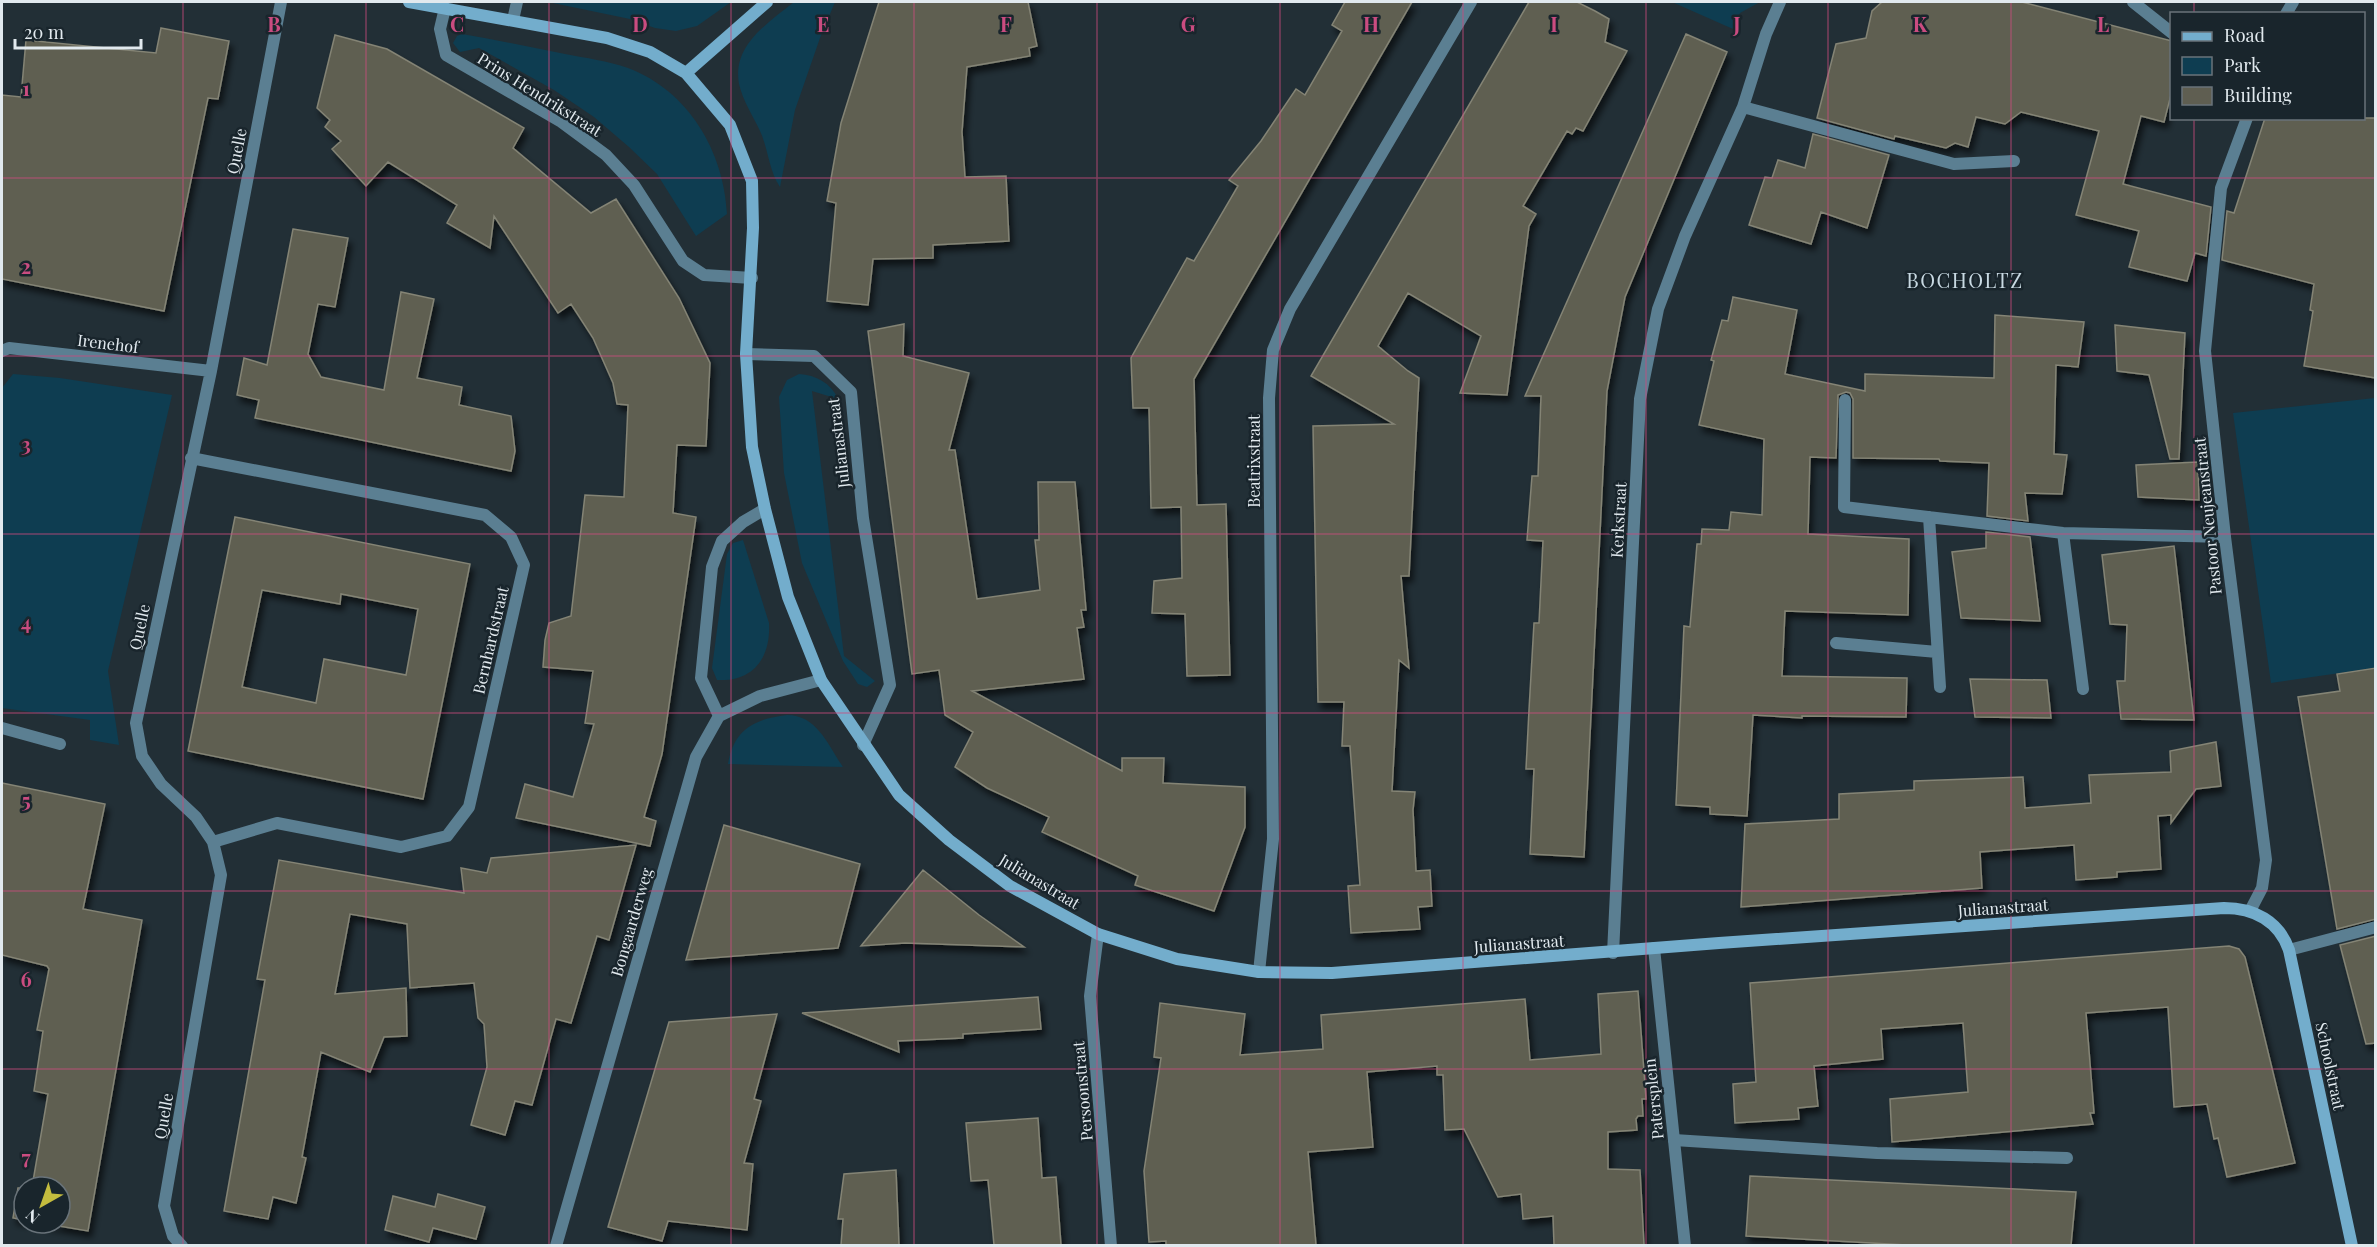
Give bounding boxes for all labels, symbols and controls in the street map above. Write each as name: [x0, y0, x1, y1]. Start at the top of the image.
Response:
text: B: [267, 10, 281, 37]
text: C: [450, 10, 464, 37]
text: D: [632, 10, 648, 37]
text: E: [817, 10, 829, 37]
text: F: [1000, 10, 1012, 37]
text: G: [1181, 10, 1196, 37]
text: H: [1363, 10, 1379, 37]
text: I: [1550, 10, 1558, 37]
text: J: [1732, 10, 1741, 37]
text: K: [1913, 10, 1928, 37]
text: L: [2097, 10, 2109, 37]
scale bar: [15, 12, 141, 50]
legend: [2170, 12, 2365, 120]
text: 20 m: [24, 20, 64, 44]
text: Road: [2224, 23, 2265, 47]
street label: Prins Hendrikstraat: [474, 47, 606, 141]
text: Park: [2224, 53, 2261, 77]
text: 1: [22, 74, 30, 101]
text: Building: [2224, 83, 2292, 107]
street label: Quelle: [221, 126, 251, 176]
text: 2: [21, 252, 31, 279]
district label: BOCHOLTZ: [1906, 266, 2024, 293]
street label: Irenehof: [76, 329, 141, 357]
street label: Julianastraat: [822, 396, 854, 490]
street label: Beatrixstraat: [1243, 414, 1264, 508]
text: 3: [21, 430, 31, 457]
street label: Pastoor Neujeanstraat: [2188, 436, 2226, 596]
street label: Kerkstraat: [1606, 481, 1630, 558]
street label: Bernhardstraat: [467, 584, 513, 696]
street label: Quelle: [124, 602, 154, 652]
text: 4: [21, 608, 31, 635]
text: 5: [21, 786, 31, 813]
street label: Julianastraat: [995, 848, 1085, 913]
street label: Bongaarderweg: [605, 865, 657, 979]
street label: Julianastraat: [1956, 893, 2049, 921]
street label: Julianastraat: [1472, 929, 1565, 957]
text: 6: [20, 965, 32, 992]
street label: Schoolstraat: [2311, 1020, 2351, 1112]
street label: Persoonstraat: [1067, 1040, 1097, 1142]
street label: Patersplein: [1638, 1057, 1668, 1141]
street label: Quelle: [149, 1091, 177, 1141]
text: 7: [21, 1143, 31, 1170]
north arrow: [12, 1175, 72, 1235]
text: N: [21, 1205, 43, 1229]

